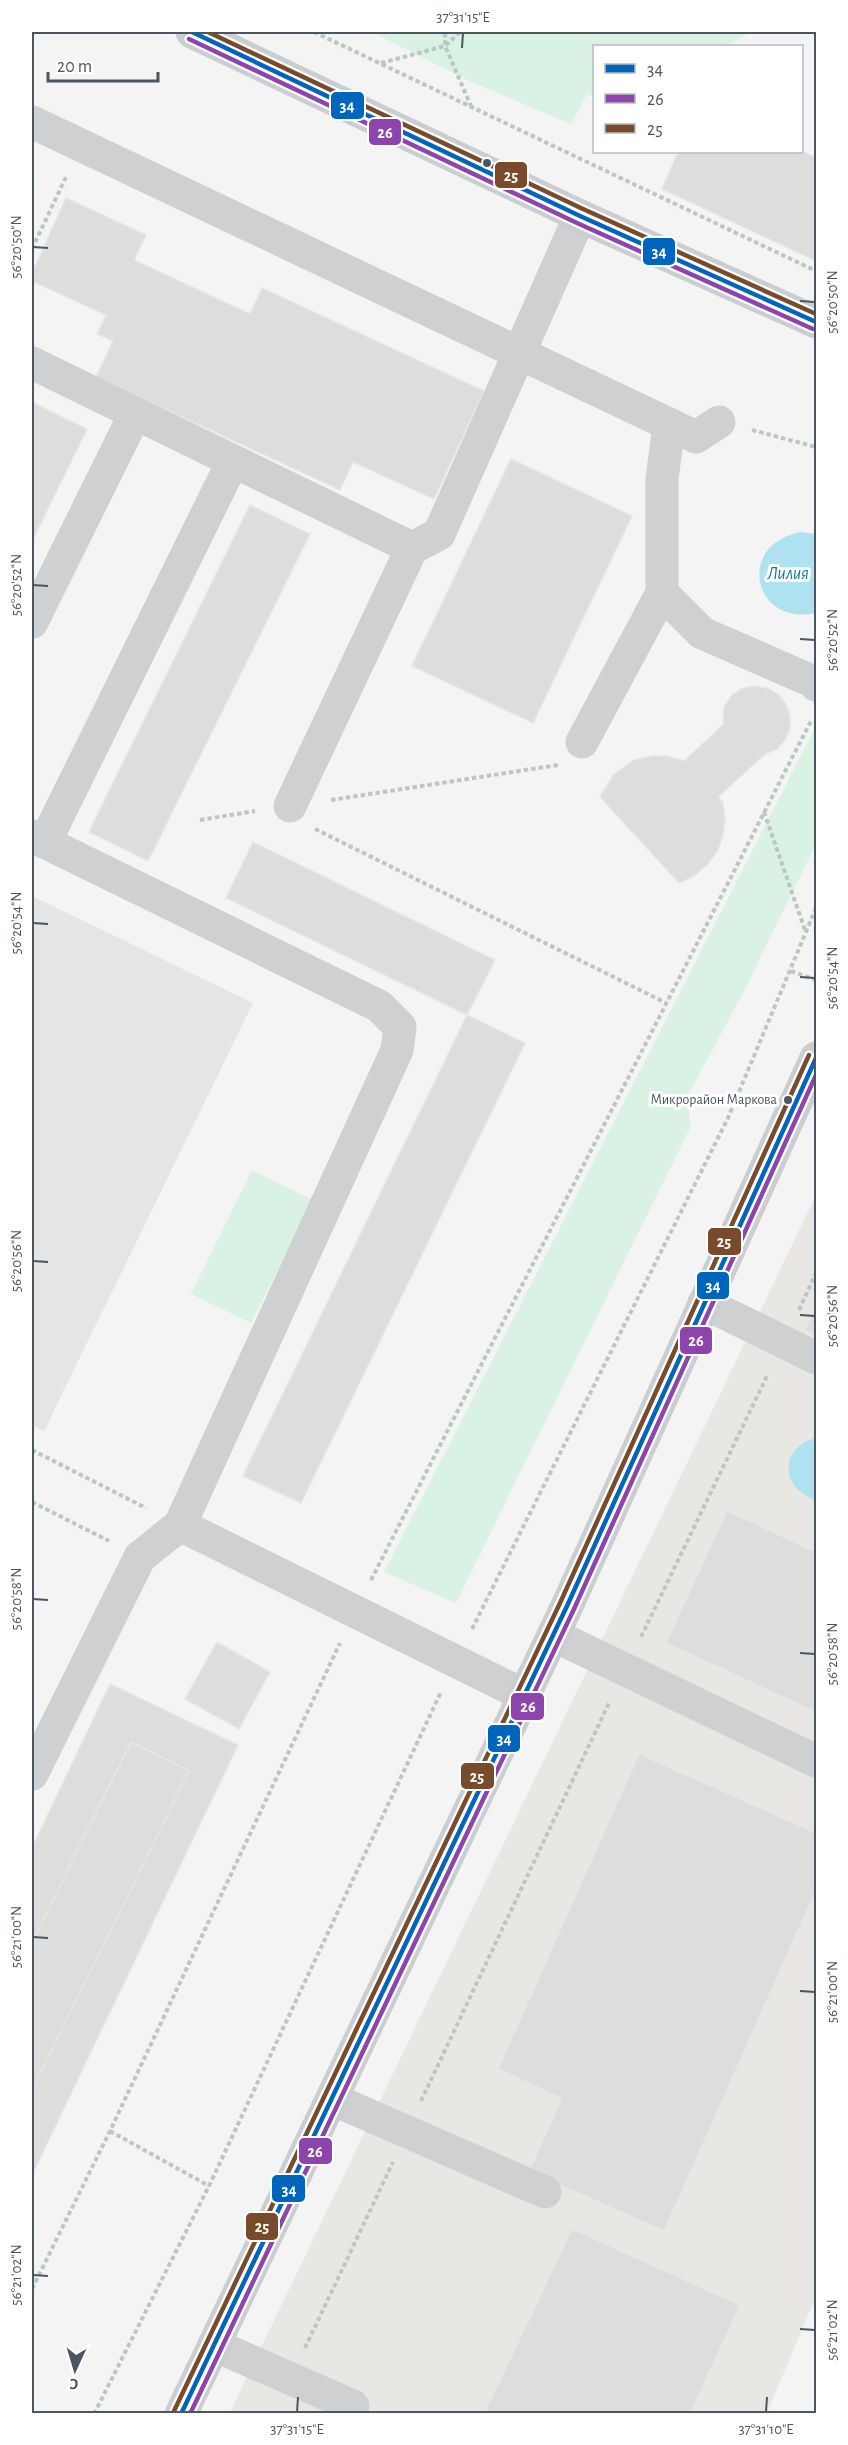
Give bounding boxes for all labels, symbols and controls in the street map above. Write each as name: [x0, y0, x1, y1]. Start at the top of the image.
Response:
text: 37°31'15"E: [436, 10, 490, 25]
scale bar: [48, 45, 158, 83]
legend: [593, 45, 803, 153]
text: 20 m: [57, 58, 92, 76]
text: 34: [647, 61, 663, 79]
line badge: 34: [330, 91, 365, 120]
text: 26: [647, 91, 664, 109]
text: 34: [340, 98, 354, 114]
line badge: 26: [368, 118, 402, 146]
text: 25: [647, 121, 663, 139]
text: 26: [377, 125, 393, 141]
unlabelled marker: [481, 157, 493, 169]
line badge: 25: [494, 161, 528, 189]
text: 25: [504, 168, 518, 184]
text: 56°20'50"N: [9, 215, 24, 279]
line badge: 34: [642, 237, 676, 266]
text: 34: [652, 244, 666, 260]
text: 56°20'50"N: [825, 270, 840, 334]
text: 56°20'52"N: [9, 554, 24, 616]
water label: Лилия: [766, 565, 809, 583]
text: 56°20'52"N: [825, 609, 840, 671]
text: 56°20'54"N: [9, 892, 24, 954]
text: 56°20'54"N: [825, 947, 840, 1009]
place label: Микрорайон Маркова: [650, 1093, 778, 1107]
marker: Микрорайон Маркова: [782, 1094, 794, 1106]
line badge: 25: [707, 1227, 742, 1256]
text: 56°20'56"N: [9, 1230, 24, 1292]
text: 25: [717, 1234, 731, 1250]
line badge: 34: [696, 1271, 730, 1300]
text: 34: [706, 1278, 720, 1294]
text: 56°20'56"N: [825, 1285, 840, 1347]
line badge: 26: [679, 1326, 713, 1355]
text: 26: [688, 1333, 704, 1349]
text: 56°20'58"N: [9, 1568, 24, 1630]
text: 56°20'58"N: [825, 1623, 840, 1685]
line badge: 26: [510, 1692, 545, 1721]
text: 26: [520, 1699, 536, 1715]
line badge: 34: [487, 1724, 521, 1753]
text: 34: [497, 1731, 511, 1747]
line badge: 25: [460, 1762, 495, 1790]
text: 25: [470, 1769, 484, 1785]
text: 56°21'00"N: [9, 1906, 24, 1968]
text: 56°21'00"N: [825, 1961, 840, 2023]
line badge: 26: [298, 2137, 333, 2165]
text: 26: [307, 2144, 323, 2160]
line badge: 34: [271, 2174, 306, 2203]
text: 34: [282, 2182, 296, 2198]
line badge: 25: [245, 2212, 279, 2241]
text: 25: [255, 2219, 269, 2235]
text: 56°21'02"N: [9, 2244, 24, 2306]
text: 56°21'02"N: [825, 2299, 840, 2361]
north arrow: [45, 2340, 105, 2400]
text: С: [69, 2376, 79, 2392]
text: 37°31'15"E: [270, 2422, 324, 2437]
text: 37°31'10"E: [738, 2422, 794, 2437]

